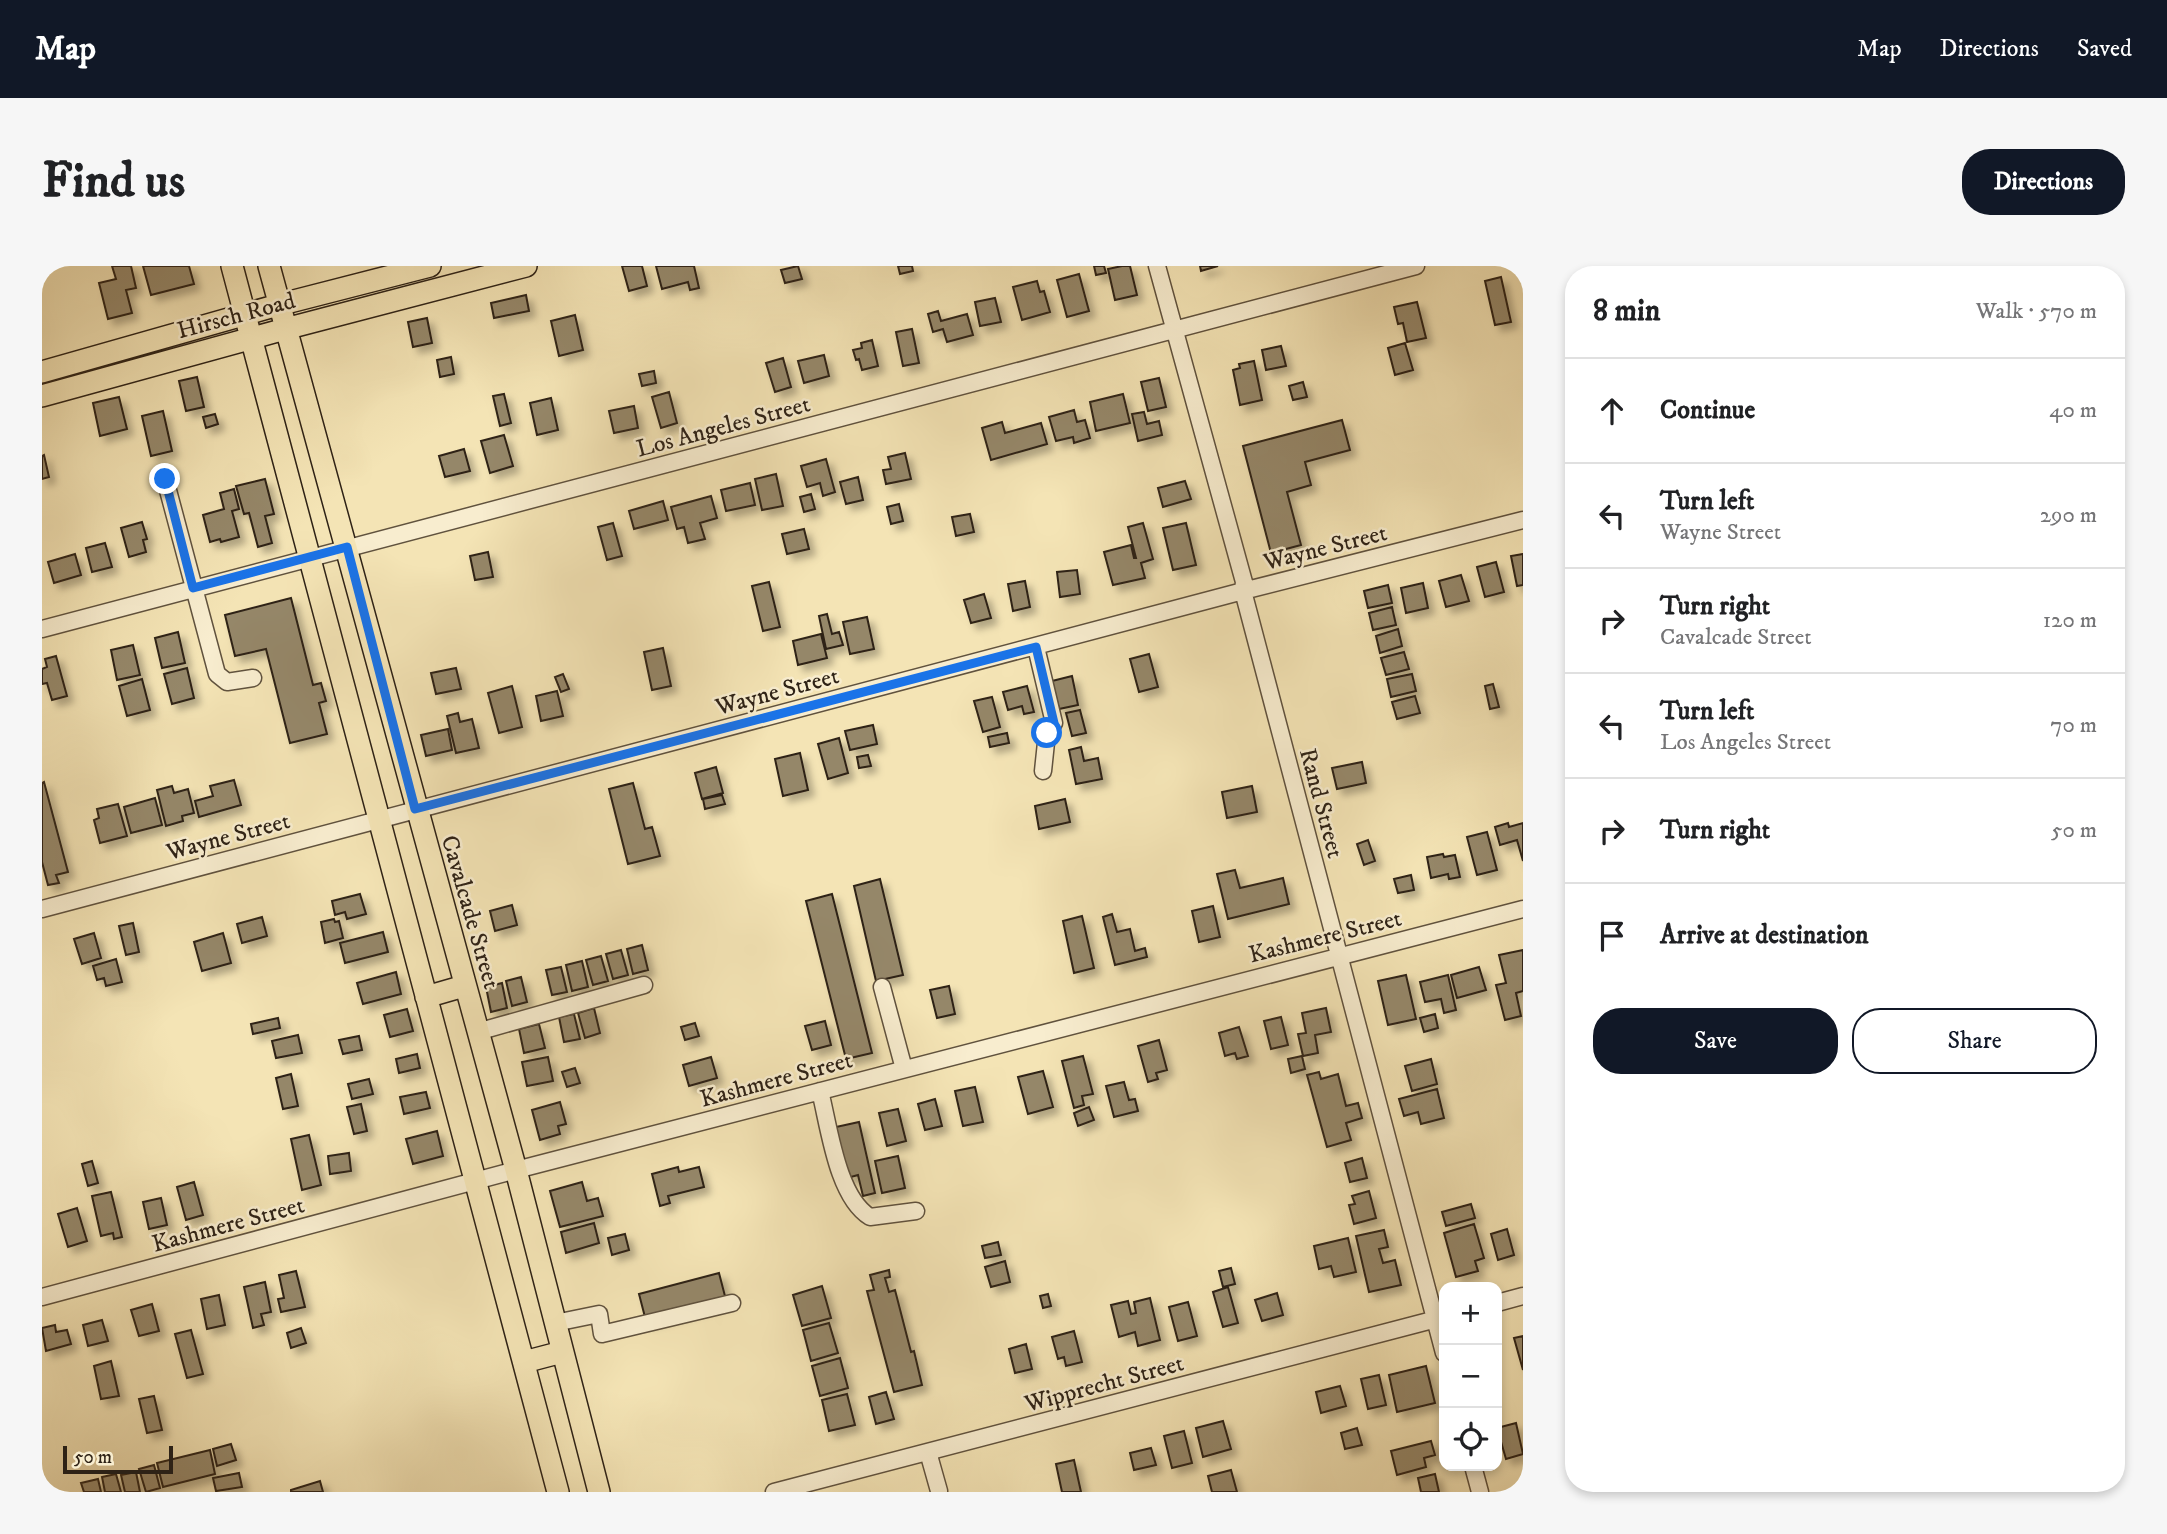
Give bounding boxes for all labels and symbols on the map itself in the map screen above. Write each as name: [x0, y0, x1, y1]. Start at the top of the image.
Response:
street label: Hirsch Road: [174, 286, 299, 346]
street label: Los Angeles Street: [633, 389, 814, 465]
route end: [149, 463, 180, 494]
street label: Wayne Street: [1259, 518, 1390, 578]
street label: Wayne Street: [711, 661, 842, 723]
route start: [1031, 717, 1062, 748]
street label: Rand Street: [1292, 745, 1350, 862]
street label: Wayne Street: [162, 806, 293, 868]
street label: Cavalcade Street: [434, 832, 506, 993]
street label: Kashmere Street: [1246, 903, 1405, 970]
street label: Kashmere Street: [697, 1045, 856, 1115]
street label: Kashmere Street: [149, 1190, 308, 1260]
street label: Wipprecht Street: [1020, 1348, 1187, 1420]
scale bar: [63, 1443, 173, 1475]

